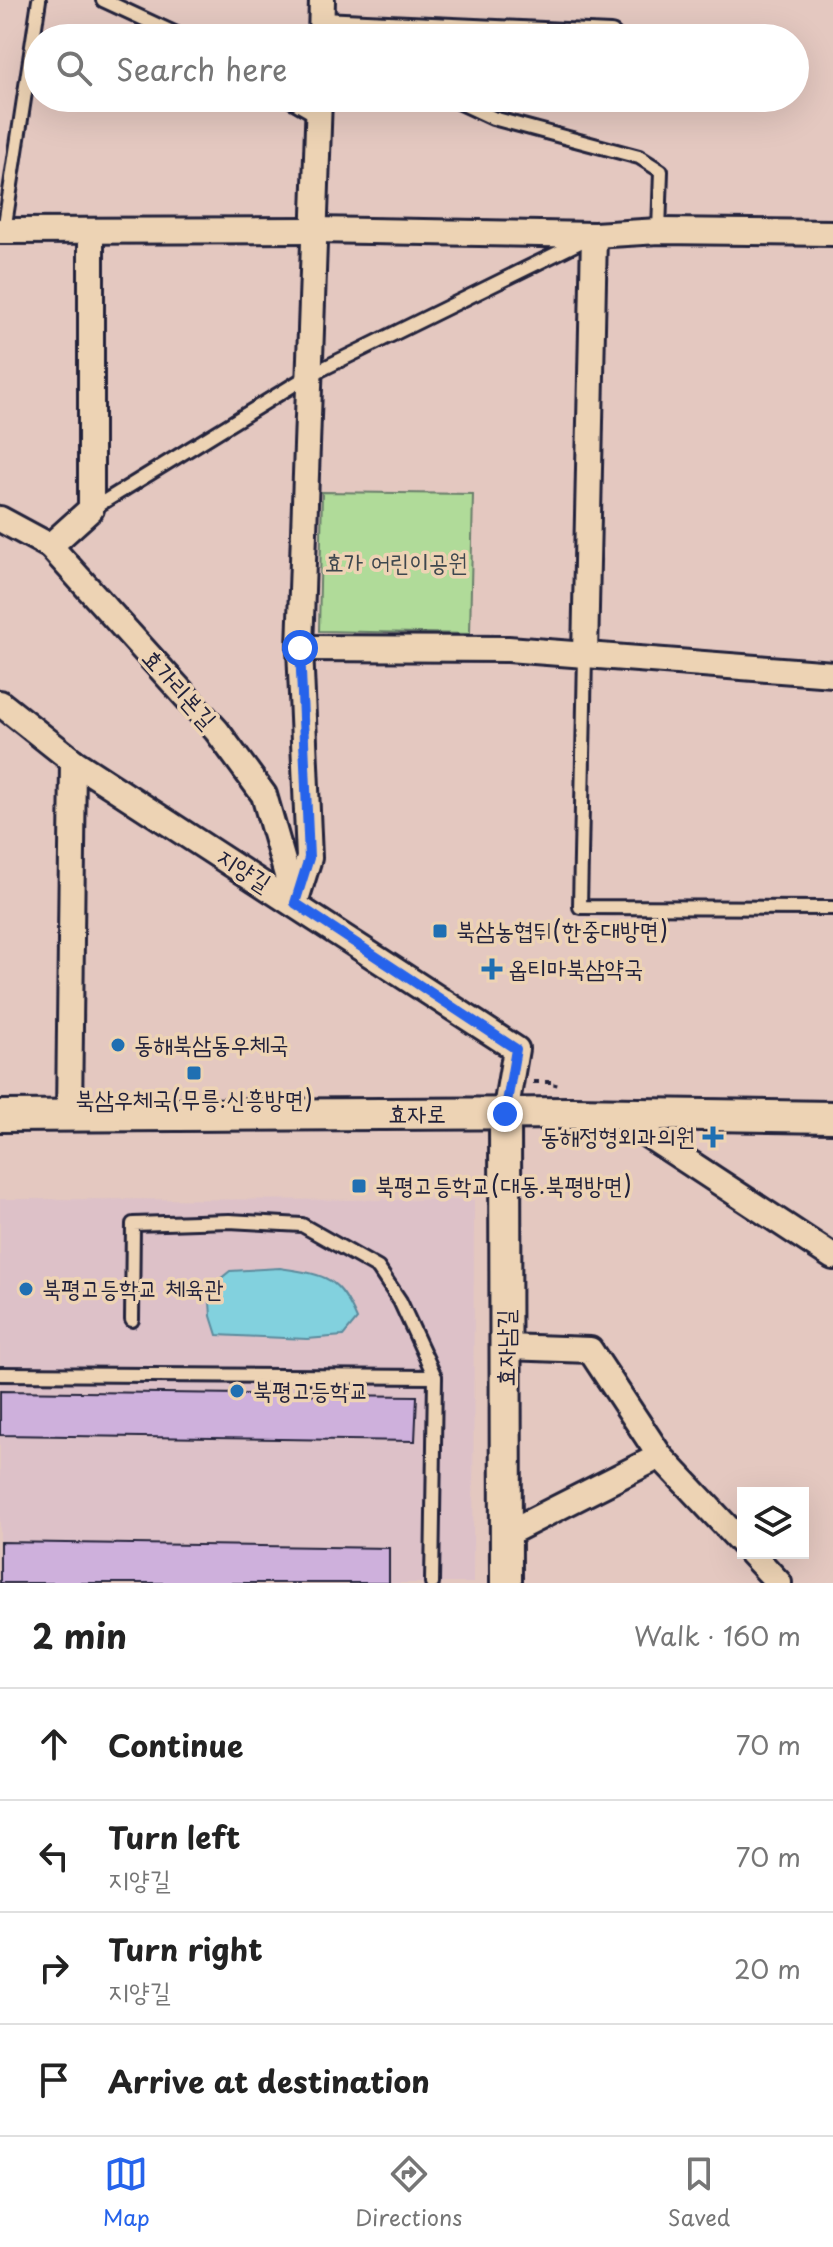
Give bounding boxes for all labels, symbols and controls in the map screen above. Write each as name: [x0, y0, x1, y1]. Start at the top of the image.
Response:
search box: [24, 24, 809, 112]
icon: search: [52, 46, 96, 90]
text: Search here: [116, 46, 288, 91]
park label: 효가 어린이공원: [325, 543, 468, 579]
route start: [282, 630, 318, 666]
street label: 효가리본길: [135, 640, 226, 736]
street label: 지양길: [211, 837, 279, 899]
place label: 북삼농협뒤(한중대방면): [456, 911, 668, 947]
marker: 북삼농협뒤(한중대방면): [431, 922, 449, 940]
place label: 옵티마북삼약국: [508, 949, 643, 985]
marker: 옵티마북삼약국: [483, 960, 501, 978]
place label: 동해북삼동우체국: [134, 1025, 289, 1061]
marker: 동해북삼동우체국: [109, 1036, 127, 1054]
marker: 북삼우체국(무릉.신흥방면): [185, 1064, 203, 1082]
place label: 북삼우체국(무릉.신흥방면): [75, 1080, 313, 1116]
street label: 효자로: [388, 1094, 446, 1130]
route end: [487, 1096, 523, 1132]
place label: 동해정형외과의원: [541, 1117, 695, 1153]
marker: 동해정형외과의원: [702, 1126, 724, 1148]
place label: 북평고등학교(대동.북평방면): [375, 1166, 632, 1202]
marker: 북평고등학교(대동.북평방면): [350, 1177, 368, 1195]
place label: 북평고등학교 체육관: [42, 1269, 224, 1305]
marker: 북평고등학교 체육관: [17, 1280, 35, 1298]
street label: 효자남길: [486, 1309, 522, 1387]
place label: 북평고등학교: [253, 1371, 369, 1407]
marker: 북평고등학교: [228, 1382, 246, 1400]
map controls: [737, 1487, 809, 1559]
button: layers: [737, 1487, 809, 1559]
text: 2 min: [32, 1609, 127, 1661]
text: Walk · 160 m: [634, 1616, 801, 1655]
icon: ahead: [32, 1722, 76, 1766]
text: Continue: [108, 1722, 243, 1767]
text: 70 m: [736, 1725, 801, 1764]
text: Turn left: [108, 1814, 240, 1859]
icon: left: [32, 1834, 76, 1878]
text: 70 m: [736, 1837, 801, 1876]
text: 지양길: [108, 1859, 171, 1898]
text: Turn right: [108, 1926, 263, 1971]
icon: right: [32, 1946, 76, 1990]
text: 20 m: [734, 1949, 801, 1988]
text: 지양길: [108, 1971, 171, 2010]
icon: arrive: [32, 2058, 76, 2102]
text: Arrive at destination: [108, 2058, 430, 2103]
tab: Map: [103, 2152, 150, 2233]
tab: Directions: [355, 2152, 462, 2233]
tab: Saved: [668, 2152, 730, 2233]

